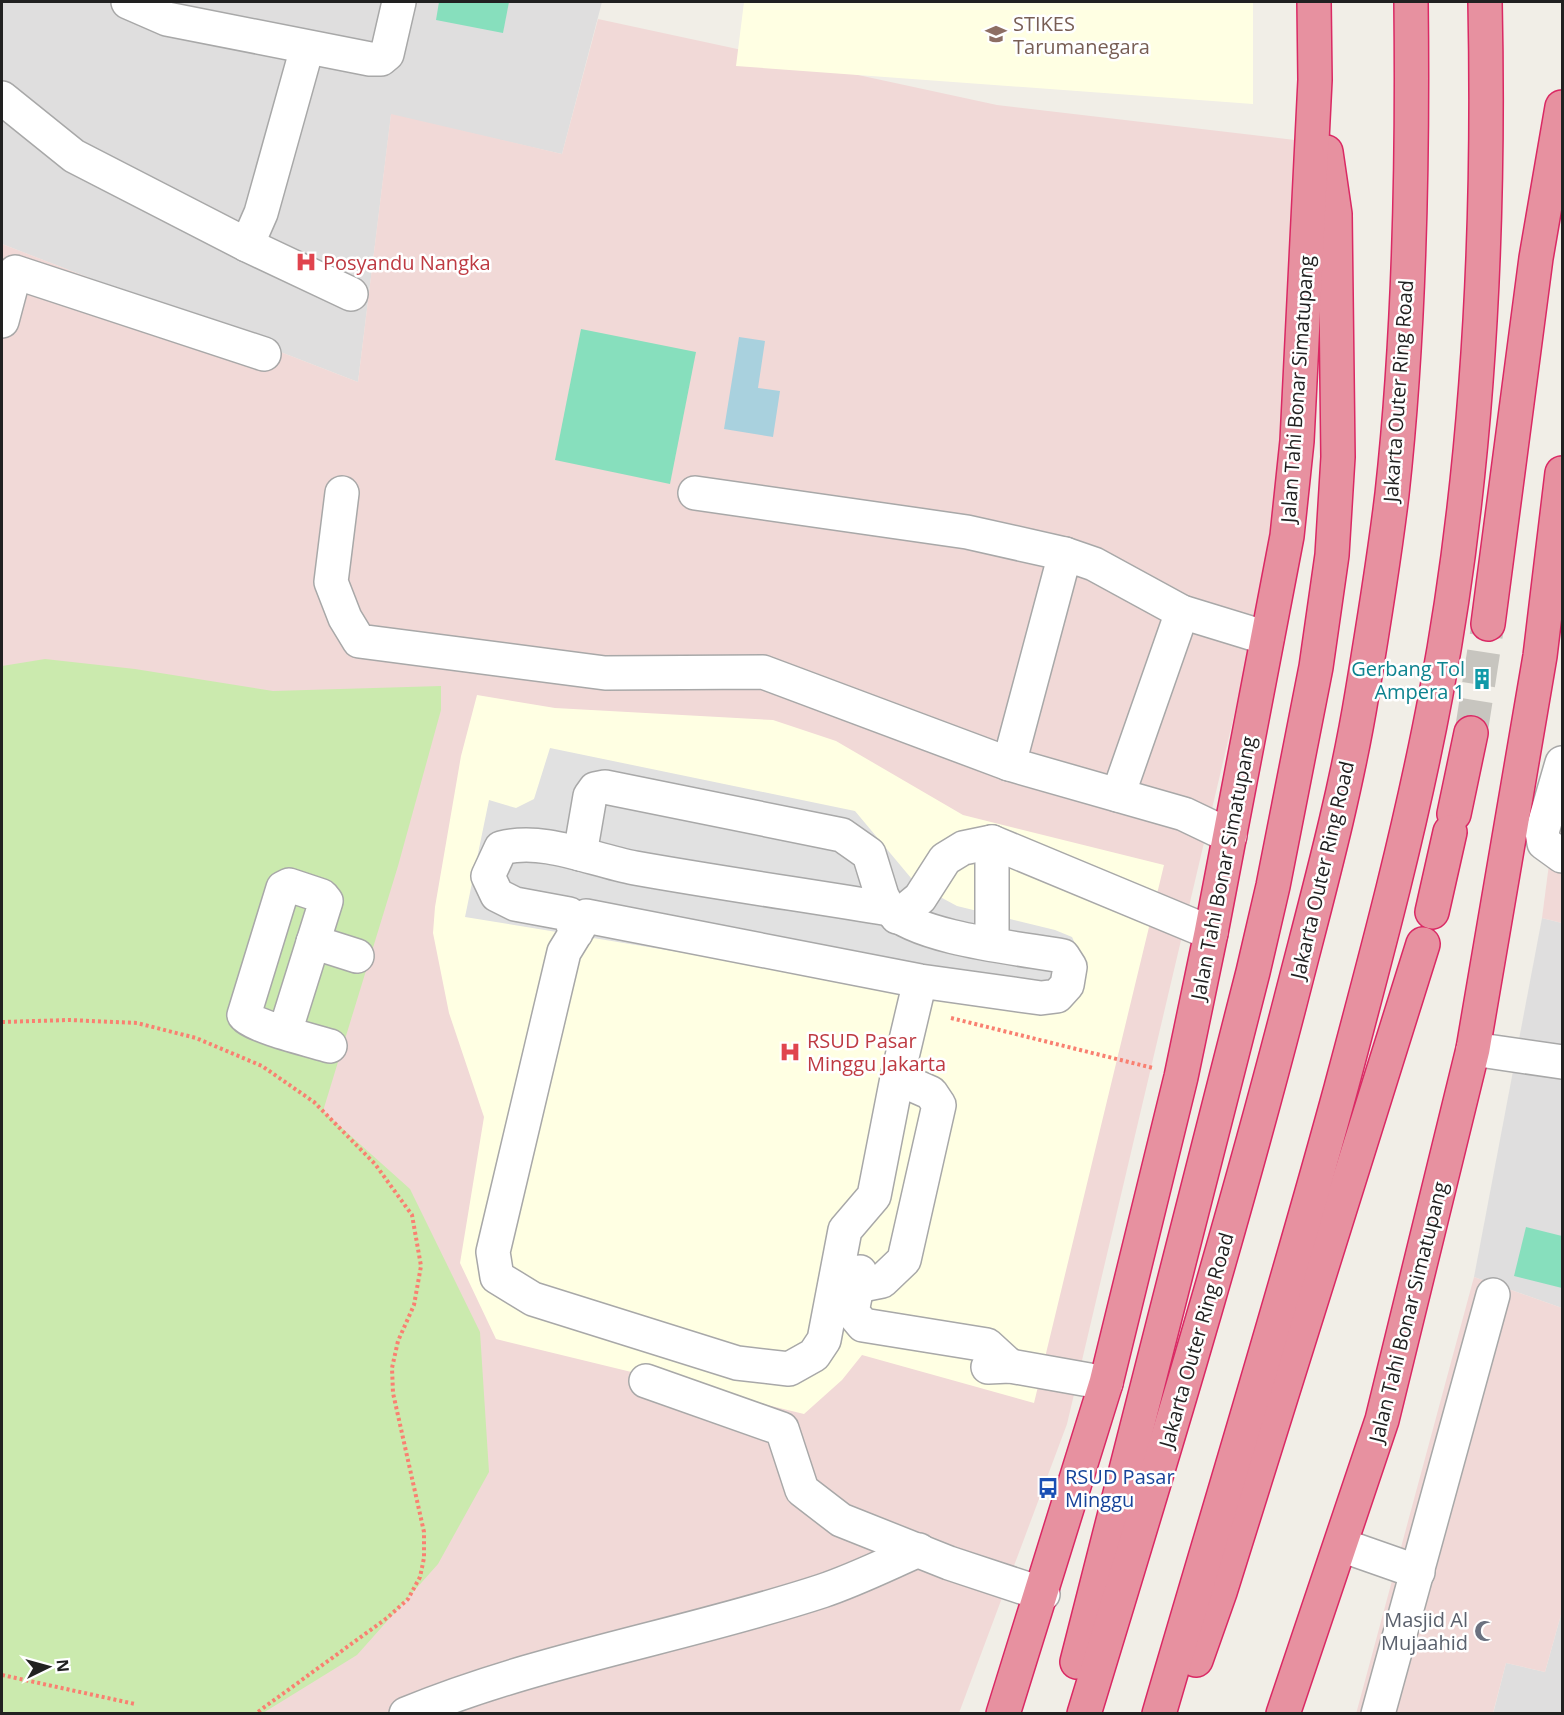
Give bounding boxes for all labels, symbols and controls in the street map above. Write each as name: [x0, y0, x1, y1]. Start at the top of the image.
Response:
place label: STIKES Tarumanegara: [1013, 10, 1150, 60]
school or university icon: STIKES Tarumanegara: [984, 22, 1008, 46]
place label: Posyandu Nangka: [323, 249, 491, 276]
hospital icon: Posyandu Nangka: [294, 250, 318, 274]
street label: Jalan Tahi Bonar Simatupang: [1274, 254, 1320, 526]
street label: Jakarta Outer Ring Road: [1377, 279, 1419, 505]
place label: Gerbang Tol Ampera 1: [1351, 655, 1465, 705]
building icon: Gerbang Tol Ampera 1: [1470, 667, 1494, 691]
street label: Jalan Tahi Bonar Simatupang: [1184, 734, 1262, 1004]
street label: Jakarta Outer Ring Road: [1283, 758, 1360, 983]
place label: RSUD Pasar Minggu Jakarta: [807, 1027, 946, 1077]
hospital icon: RSUD Pasar Minggu Jakarta: [778, 1040, 802, 1064]
street label: Jalan Tahi Bonar Simatupang: [1362, 1179, 1454, 1447]
street label: Jakarta Outer Ring Road: [1152, 1229, 1240, 1453]
place label: RSUD Pasar Minggu: [1065, 1463, 1175, 1513]
bus stop icon: RSUD Pasar Minggu: [1036, 1476, 1060, 1500]
place label: Masjid Al Mujaahid: [1381, 1606, 1468, 1656]
mosque icon: Masjid Al Mujaahid: [1473, 1619, 1497, 1643]
north arrow: [18, 1637, 78, 1697]
text: N: [51, 1658, 74, 1673]

